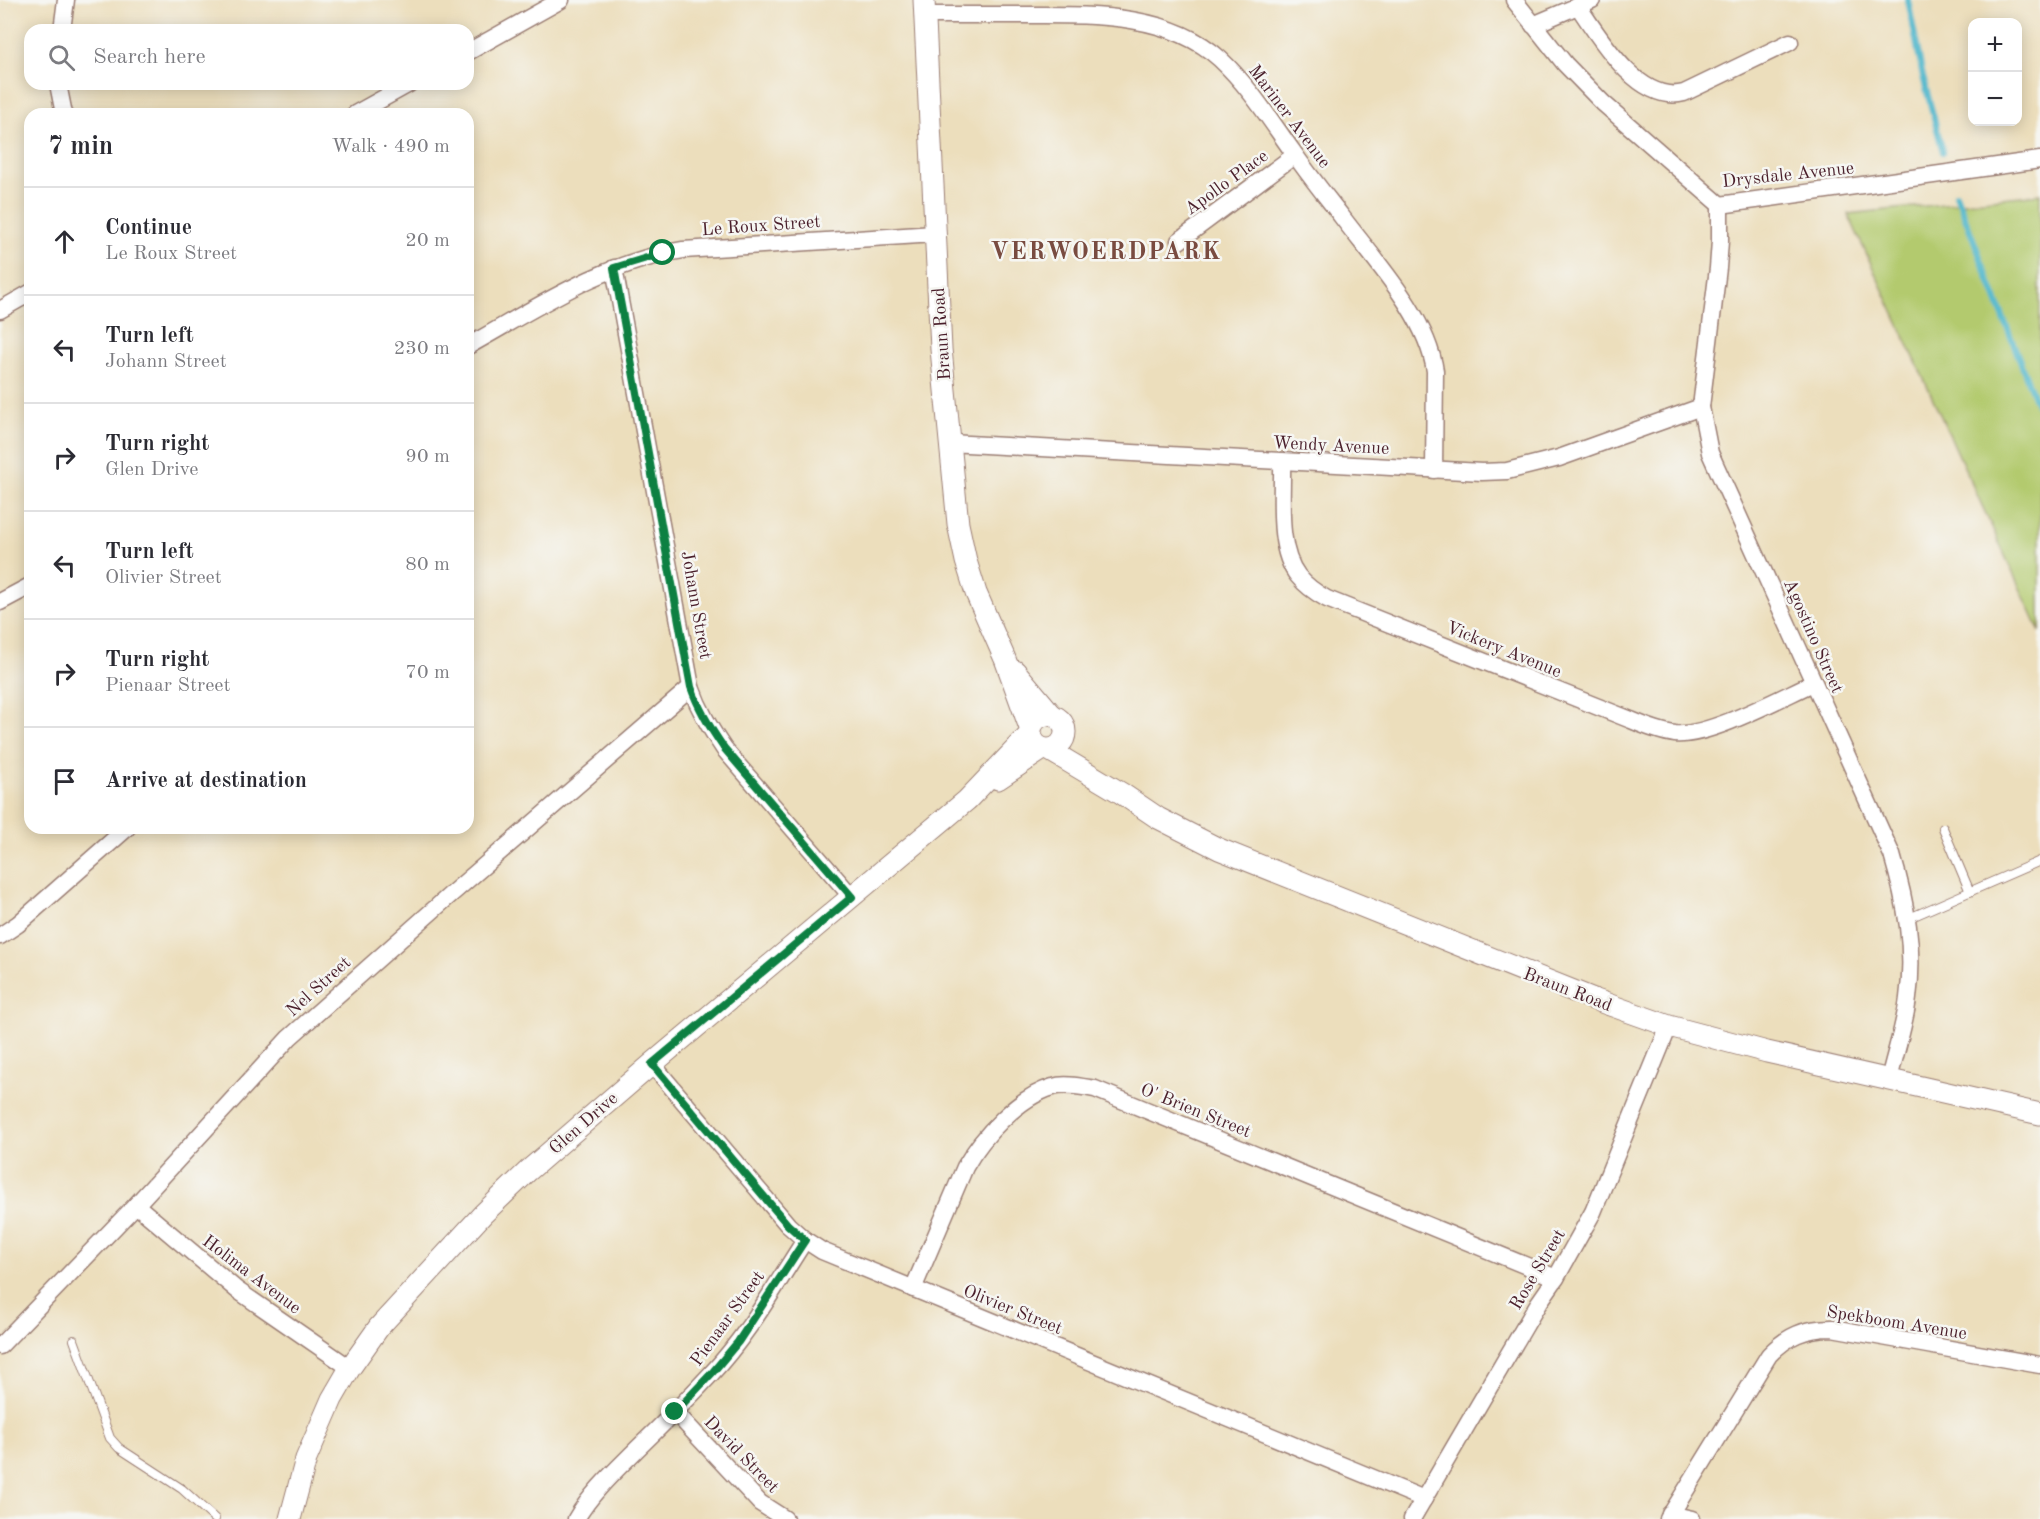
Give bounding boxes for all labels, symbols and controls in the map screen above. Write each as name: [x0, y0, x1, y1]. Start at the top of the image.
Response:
map controls: [1968, 18, 2022, 126]
button: +: [1968, 18, 2022, 72]
search box: [24, 24, 474, 90]
icon: search: [45, 41, 78, 74]
text: Search here: [93, 46, 206, 68]
street label: Mariner Avenue: [1245, 62, 1334, 171]
button: −: [1968, 72, 2022, 126]
text: 7 min: [48, 134, 113, 160]
text: Walk · 490 m: [331, 137, 450, 157]
street label: Apollo Place: [1182, 147, 1271, 219]
street label: Drysdale Avenue: [1721, 159, 1855, 191]
street label: Le Roux Street: [701, 213, 821, 239]
text: Continue: [105, 217, 192, 239]
icon: ahead: [48, 225, 81, 258]
text: 20 m: [405, 231, 450, 251]
route start: [649, 239, 675, 265]
district label: VERWOERDPARK: [990, 241, 1222, 265]
text: Le Roux Street: [105, 244, 237, 264]
street label: Braun Road: [930, 287, 954, 381]
text: Turn left: [105, 325, 194, 347]
icon: left: [48, 333, 81, 366]
text: 230 m: [394, 339, 450, 359]
text: Johann Street: [105, 352, 227, 372]
text: Turn right: [105, 433, 209, 455]
street label: Wendy Avenue: [1272, 434, 1390, 458]
icon: right: [48, 441, 81, 474]
text: 90 m: [405, 447, 450, 467]
text: Glen Drive: [105, 460, 198, 480]
text: Turn left: [105, 541, 194, 563]
icon: left: [48, 549, 81, 582]
street label: Johann Street: [678, 550, 714, 661]
text: 80 m: [405, 555, 450, 575]
text: Olivier Street: [105, 568, 222, 588]
street label: Agostino Street: [1780, 577, 1846, 696]
street label: Vickery Avenue: [1443, 619, 1564, 681]
text: Turn right: [105, 649, 209, 671]
icon: right: [48, 657, 81, 690]
text: 70 m: [405, 663, 450, 683]
text: Pienaar Street: [105, 676, 231, 696]
icon: arrive: [48, 765, 81, 798]
text: Arrive at destination: [105, 770, 307, 792]
street label: Nel Street: [283, 953, 354, 1020]
street label: Braun Road: [1521, 965, 1614, 1015]
street label: O' Brien Street: [1138, 1081, 1253, 1141]
street label: Glen Drive: [546, 1089, 621, 1158]
street label: Rose Street: [1507, 1226, 1569, 1313]
street label: Holima Avenue: [199, 1232, 304, 1318]
street label: Pienaar Street: [687, 1268, 768, 1370]
street label: Olivier Street: [961, 1282, 1065, 1338]
street label: Spekboom Avenue: [1825, 1303, 1968, 1343]
route end: [661, 1398, 687, 1424]
street label: David Street: [700, 1413, 782, 1497]

